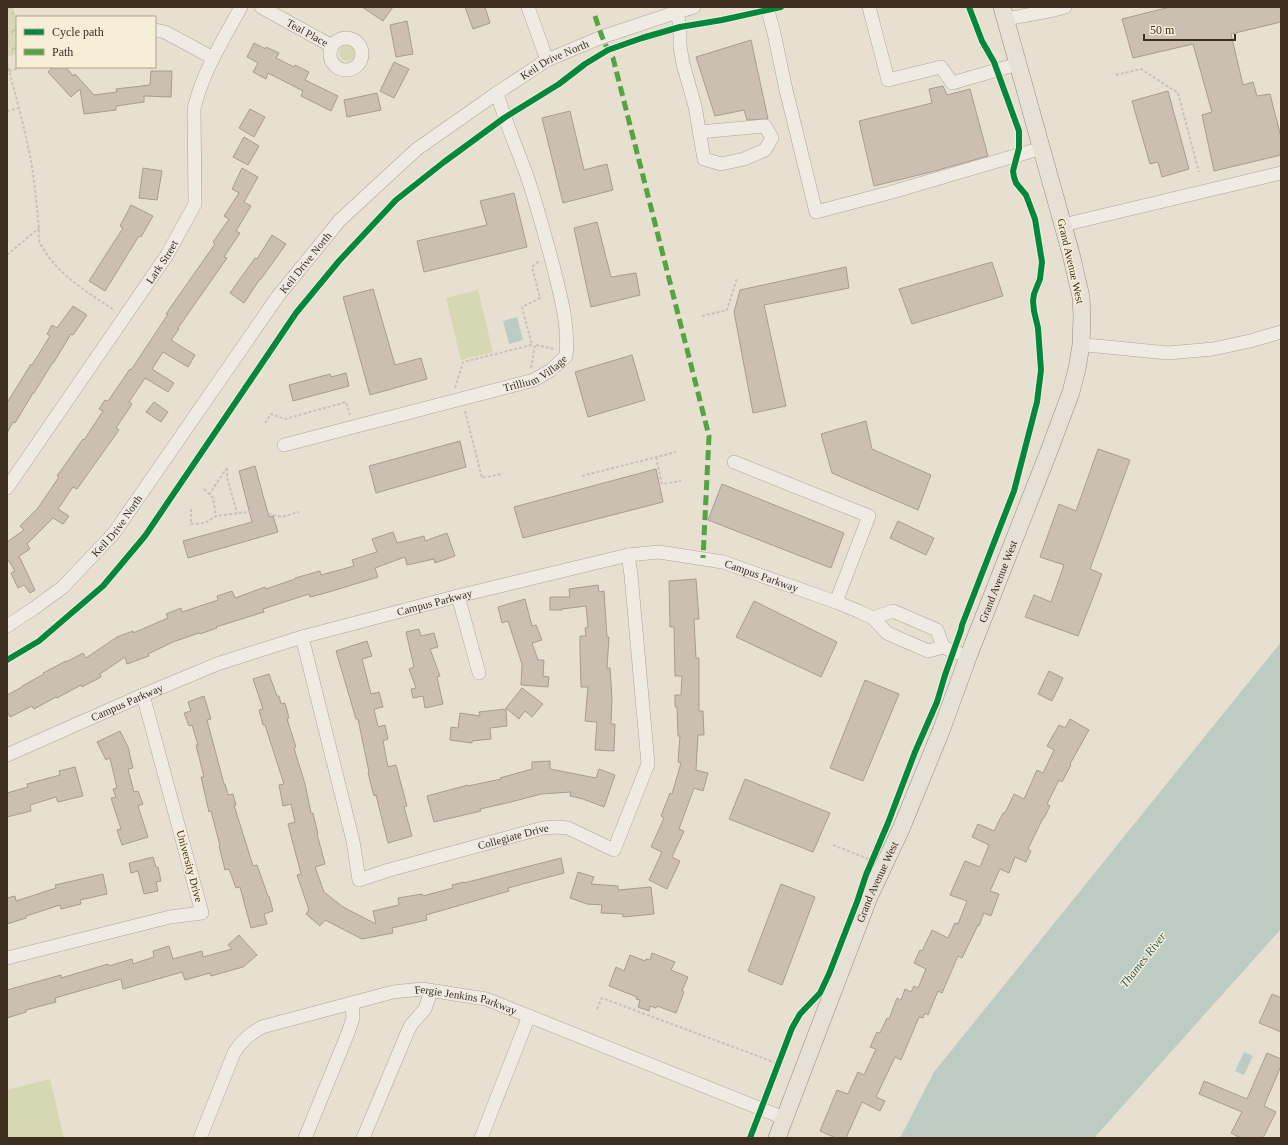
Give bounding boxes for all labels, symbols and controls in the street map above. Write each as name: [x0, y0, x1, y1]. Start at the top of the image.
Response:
legend: [16, 16, 156, 68]
street label: Teal Place: [285, 16, 330, 49]
scale bar: [1144, 16, 1235, 42]
text: 50 m: [1150, 23, 1175, 37]
text: Cycle path: [52, 25, 104, 39]
street label: Keil Drive North: [518, 37, 591, 82]
text: Path: [52, 45, 73, 59]
street label: Grand Avenue West: [1055, 217, 1087, 305]
street label: Keil Drive North: [277, 229, 334, 295]
street label: Lark Street: [143, 238, 180, 286]
street label: Trillium Village: [502, 352, 569, 394]
street label: Keil Drive North: [89, 492, 145, 559]
street label: Grand Avenue West: [976, 539, 1019, 624]
street label: Campus Parkway: [723, 557, 800, 594]
street label: Campus Parkway: [396, 587, 474, 618]
street label: Campus Parkway: [89, 681, 165, 723]
street label: Collegiate Drive: [476, 822, 549, 852]
street label: University Drive: [175, 829, 205, 904]
street label: Grand Avenue West: [854, 839, 900, 924]
water label: Thames River: [1117, 929, 1169, 990]
street label: Fergie Jenkins Parkway: [414, 983, 519, 1017]

